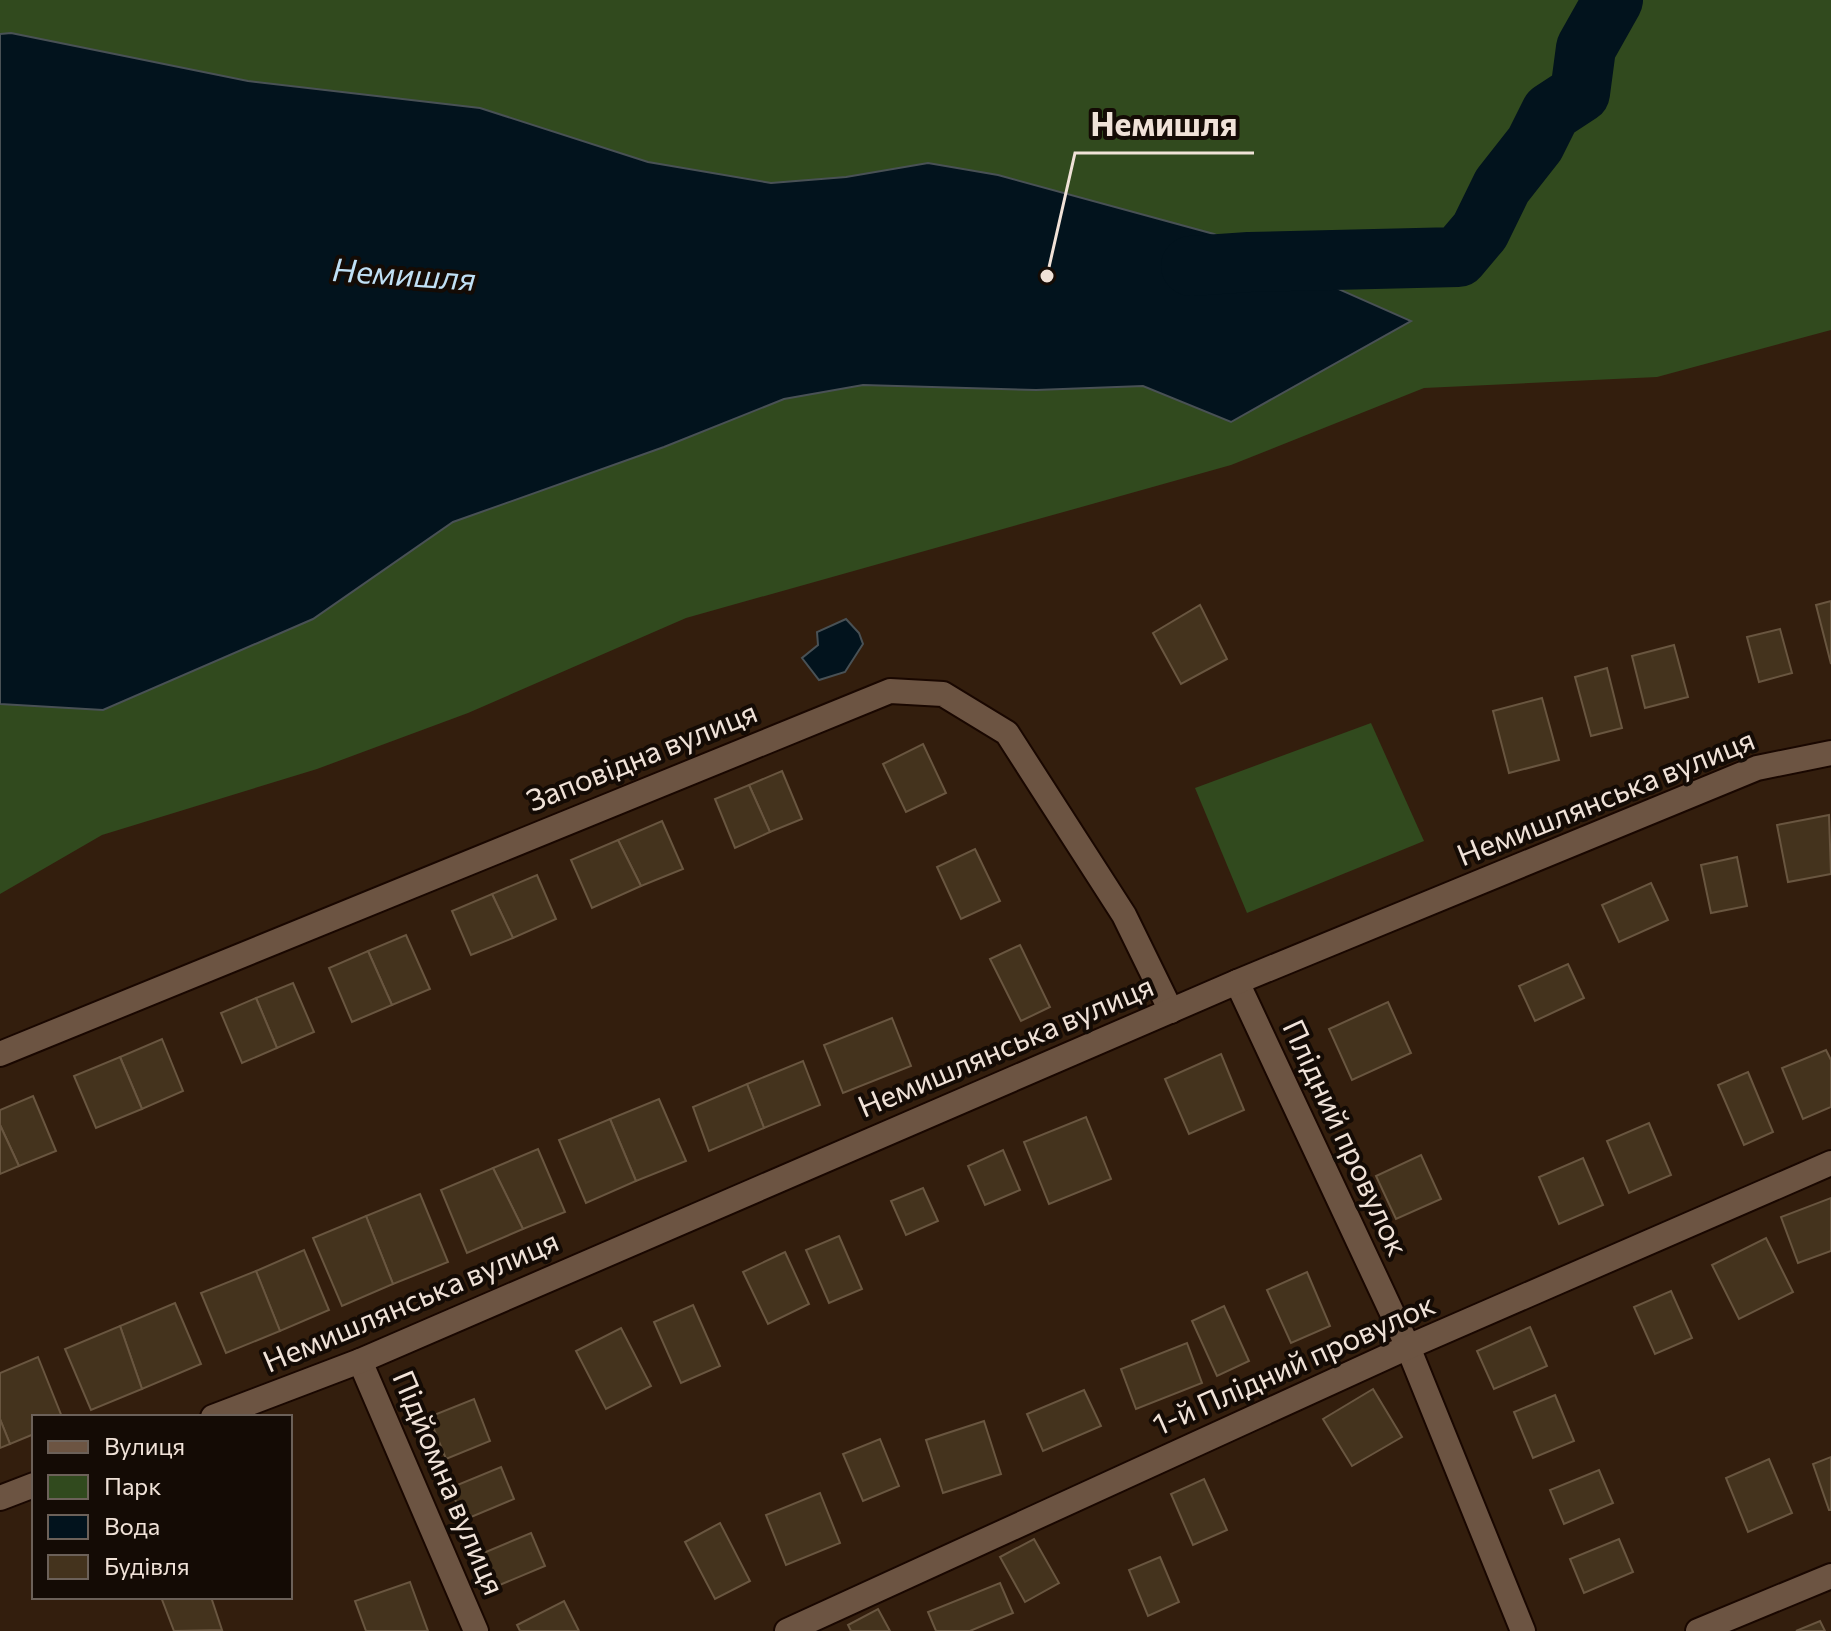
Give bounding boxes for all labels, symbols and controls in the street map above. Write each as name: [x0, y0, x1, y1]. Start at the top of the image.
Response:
callout: Немишля: [1075, 97, 1254, 153]
text: Немишля: [1091, 103, 1237, 143]
water label: Немишля: [331, 248, 477, 298]
street label: Заповідна вулиця: [520, 692, 762, 818]
street label: Немишлянська вулиця: [1451, 719, 1759, 872]
street label: Немишлянська вулиця: [852, 966, 1158, 1124]
street label: Плідний провулок: [1276, 1013, 1418, 1261]
street label: Немишлянська вулиця: [257, 1221, 563, 1379]
street label: 1-й Плідний провулок: [1146, 1284, 1440, 1442]
street label: Підйомна вулиця: [386, 1364, 514, 1600]
legend: [32, 1415, 292, 1599]
text: Вулиця: [104, 1431, 185, 1460]
text: Парк: [104, 1471, 161, 1500]
text: Вода: [104, 1511, 160, 1540]
text: Будівля: [104, 1551, 190, 1580]

